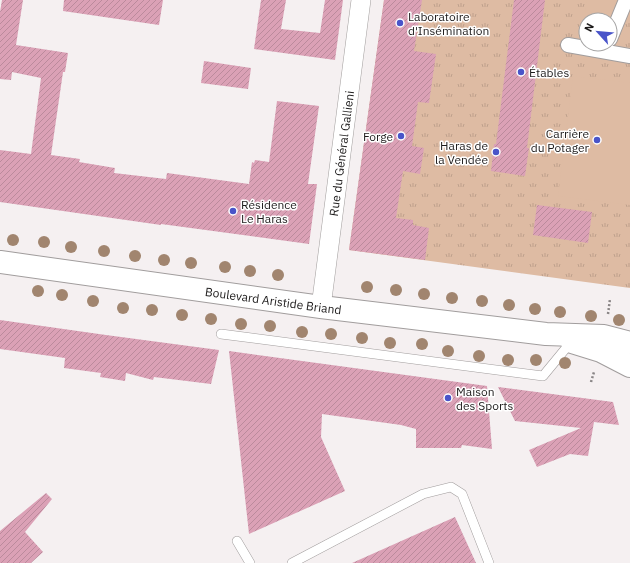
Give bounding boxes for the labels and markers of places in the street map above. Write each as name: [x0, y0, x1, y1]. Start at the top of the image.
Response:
place label: Laboratoire d'Insémination: [408, 9, 489, 38]
marker: Laboratoire d'Insémination: [395, 18, 405, 28]
place label: Étables: [529, 65, 569, 80]
marker: Étables: [516, 67, 526, 77]
place label: Carrière du Potager: [531, 126, 590, 155]
place label: Forge: [363, 129, 393, 144]
marker: Forge: [396, 131, 406, 141]
marker: Carrière du Potager: [592, 135, 602, 145]
place label: Haras de la Vendée: [435, 138, 488, 167]
marker: Haras de la Vendée: [491, 147, 501, 157]
place label: Résidence Le Haras: [241, 197, 297, 226]
marker: Résidence Le Haras: [228, 206, 238, 216]
place label: Maison des Sports: [456, 384, 514, 413]
marker: Maison des Sports: [443, 393, 453, 403]

